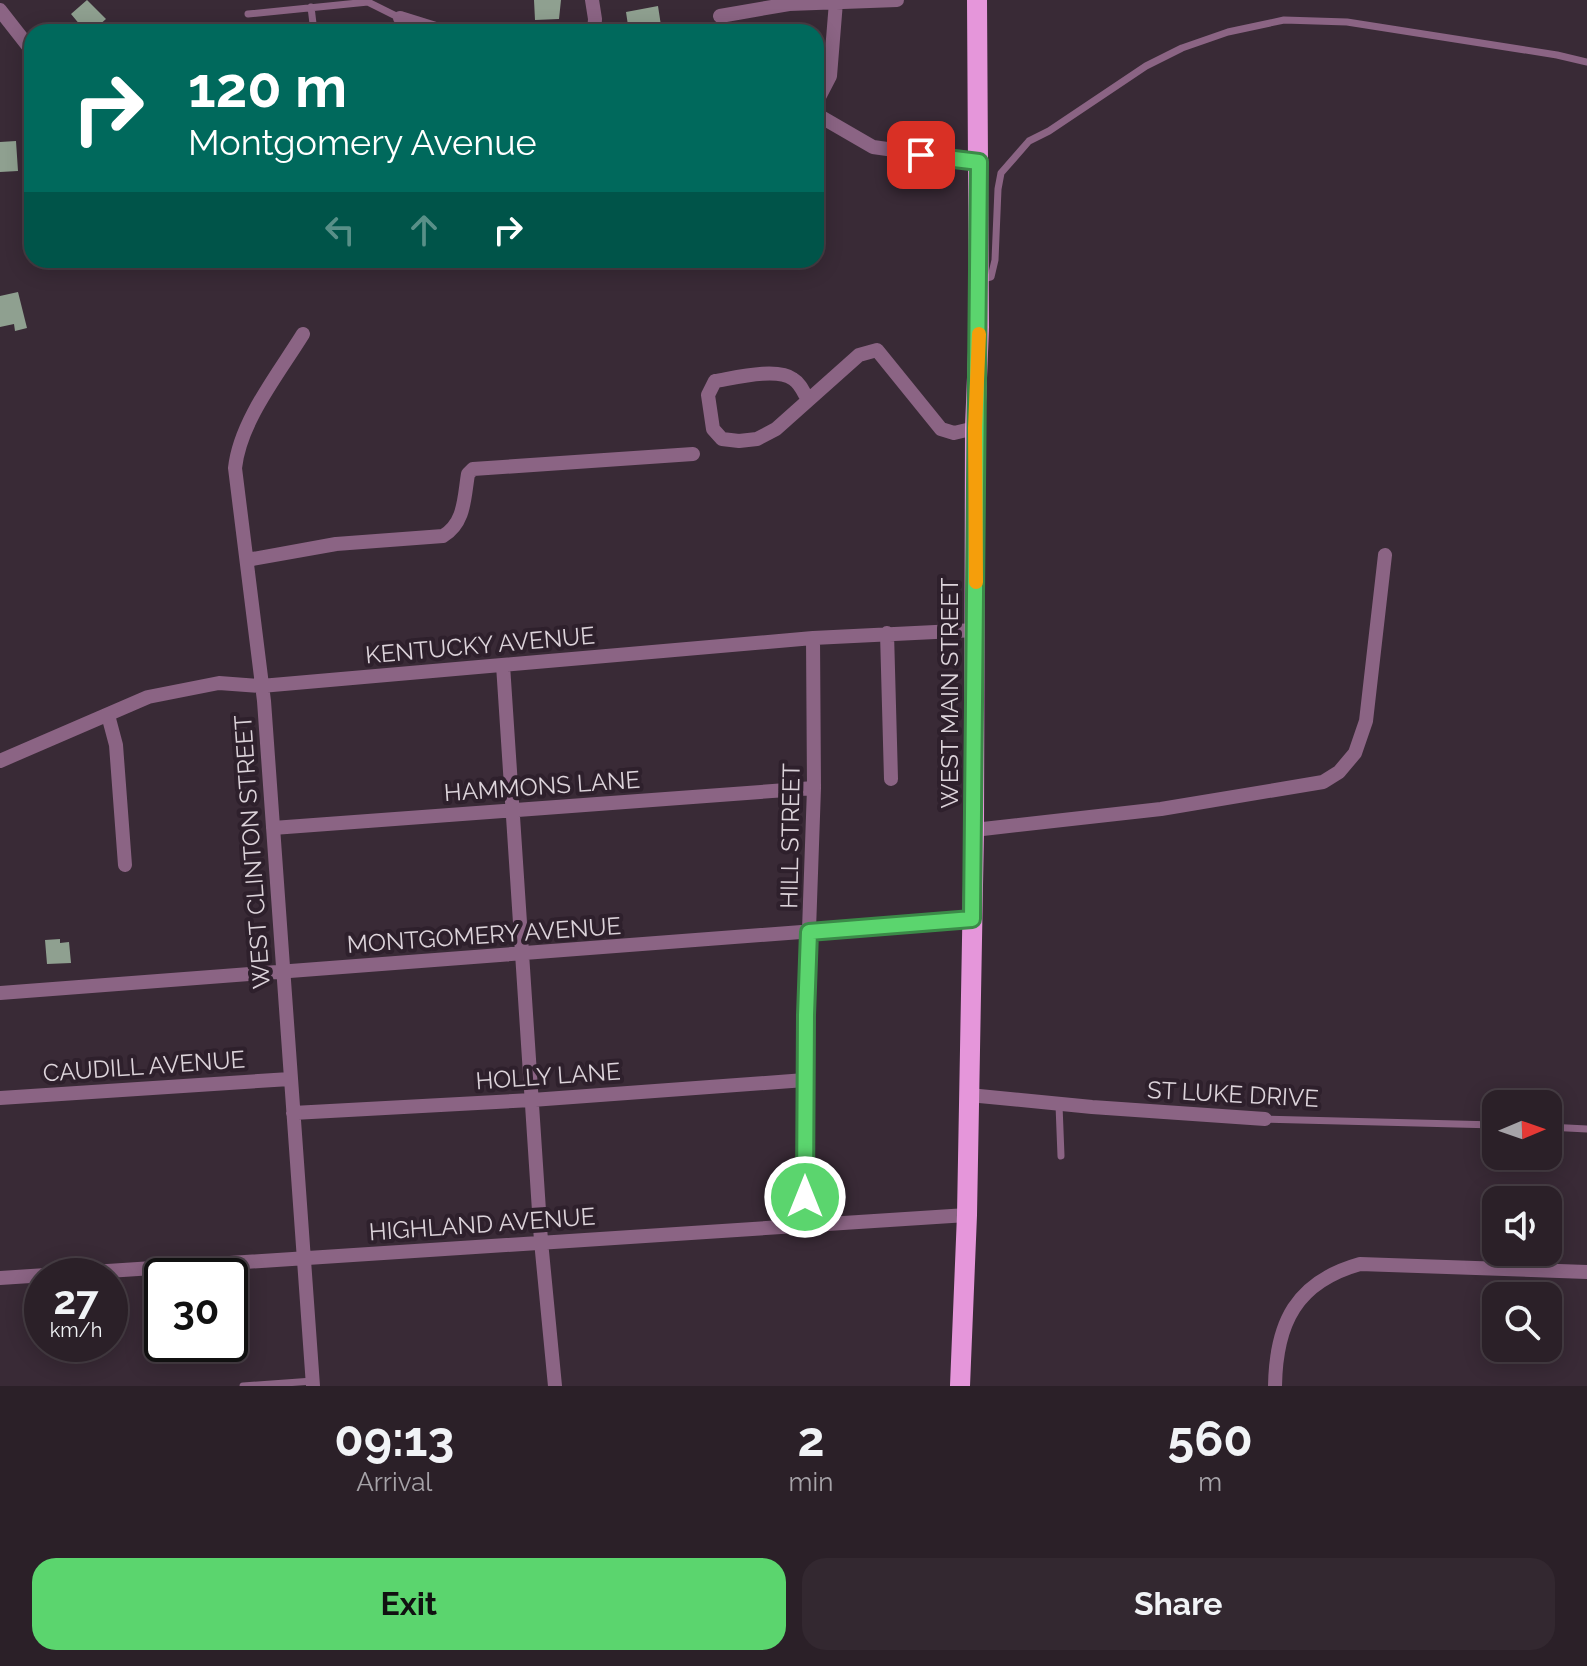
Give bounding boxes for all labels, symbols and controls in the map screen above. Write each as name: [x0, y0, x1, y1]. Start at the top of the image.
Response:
text: 120 m: [188, 54, 347, 120]
icon: right: [56, 56, 160, 160]
text: Montgomery Avenue: [188, 121, 537, 163]
pin: [887, 121, 955, 189]
icon: arrive: [899, 133, 943, 177]
icon: left: [318, 208, 362, 252]
icon: ahead: [402, 208, 446, 252]
icon: right: [486, 208, 530, 252]
street label: WEST MAIN STREET: [935, 577, 964, 808]
street label: KENTUCKY AVENUE: [364, 621, 596, 669]
street label: WEST CLINTON STREET: [228, 714, 276, 990]
street label: HILL STREET: [774, 763, 806, 909]
street label: HAMMONS LANE: [443, 765, 641, 807]
street label: MONTGOMERY AVENUE: [346, 911, 622, 959]
street label: CAUDILL AVENUE: [42, 1044, 246, 1088]
street label: HOLLY LANE: [475, 1056, 621, 1096]
street label: ST LUKE DRIVE: [1146, 1075, 1320, 1113]
north arrow: [1482, 1090, 1562, 1170]
map controls: [1482, 1090, 1562, 1362]
position arrow: [763, 1155, 847, 1239]
button: sound: [1482, 1186, 1562, 1266]
street label: HIGHLAND AVENUE: [368, 1202, 596, 1246]
speed limit sign: 30: [144, 1258, 248, 1362]
text: 27: [53, 1276, 98, 1323]
button: search: [1482, 1282, 1562, 1362]
text: km/h: [50, 1318, 102, 1342]
text: 09:13: [334, 1411, 454, 1467]
text: 2: [797, 1411, 824, 1467]
text: 560: [1168, 1411, 1253, 1467]
text: Arrival: [356, 1467, 432, 1497]
text: min: [789, 1467, 833, 1497]
text: m: [1198, 1467, 1222, 1497]
button: Exit: [32, 1558, 786, 1650]
button: Share: [802, 1558, 1555, 1650]

